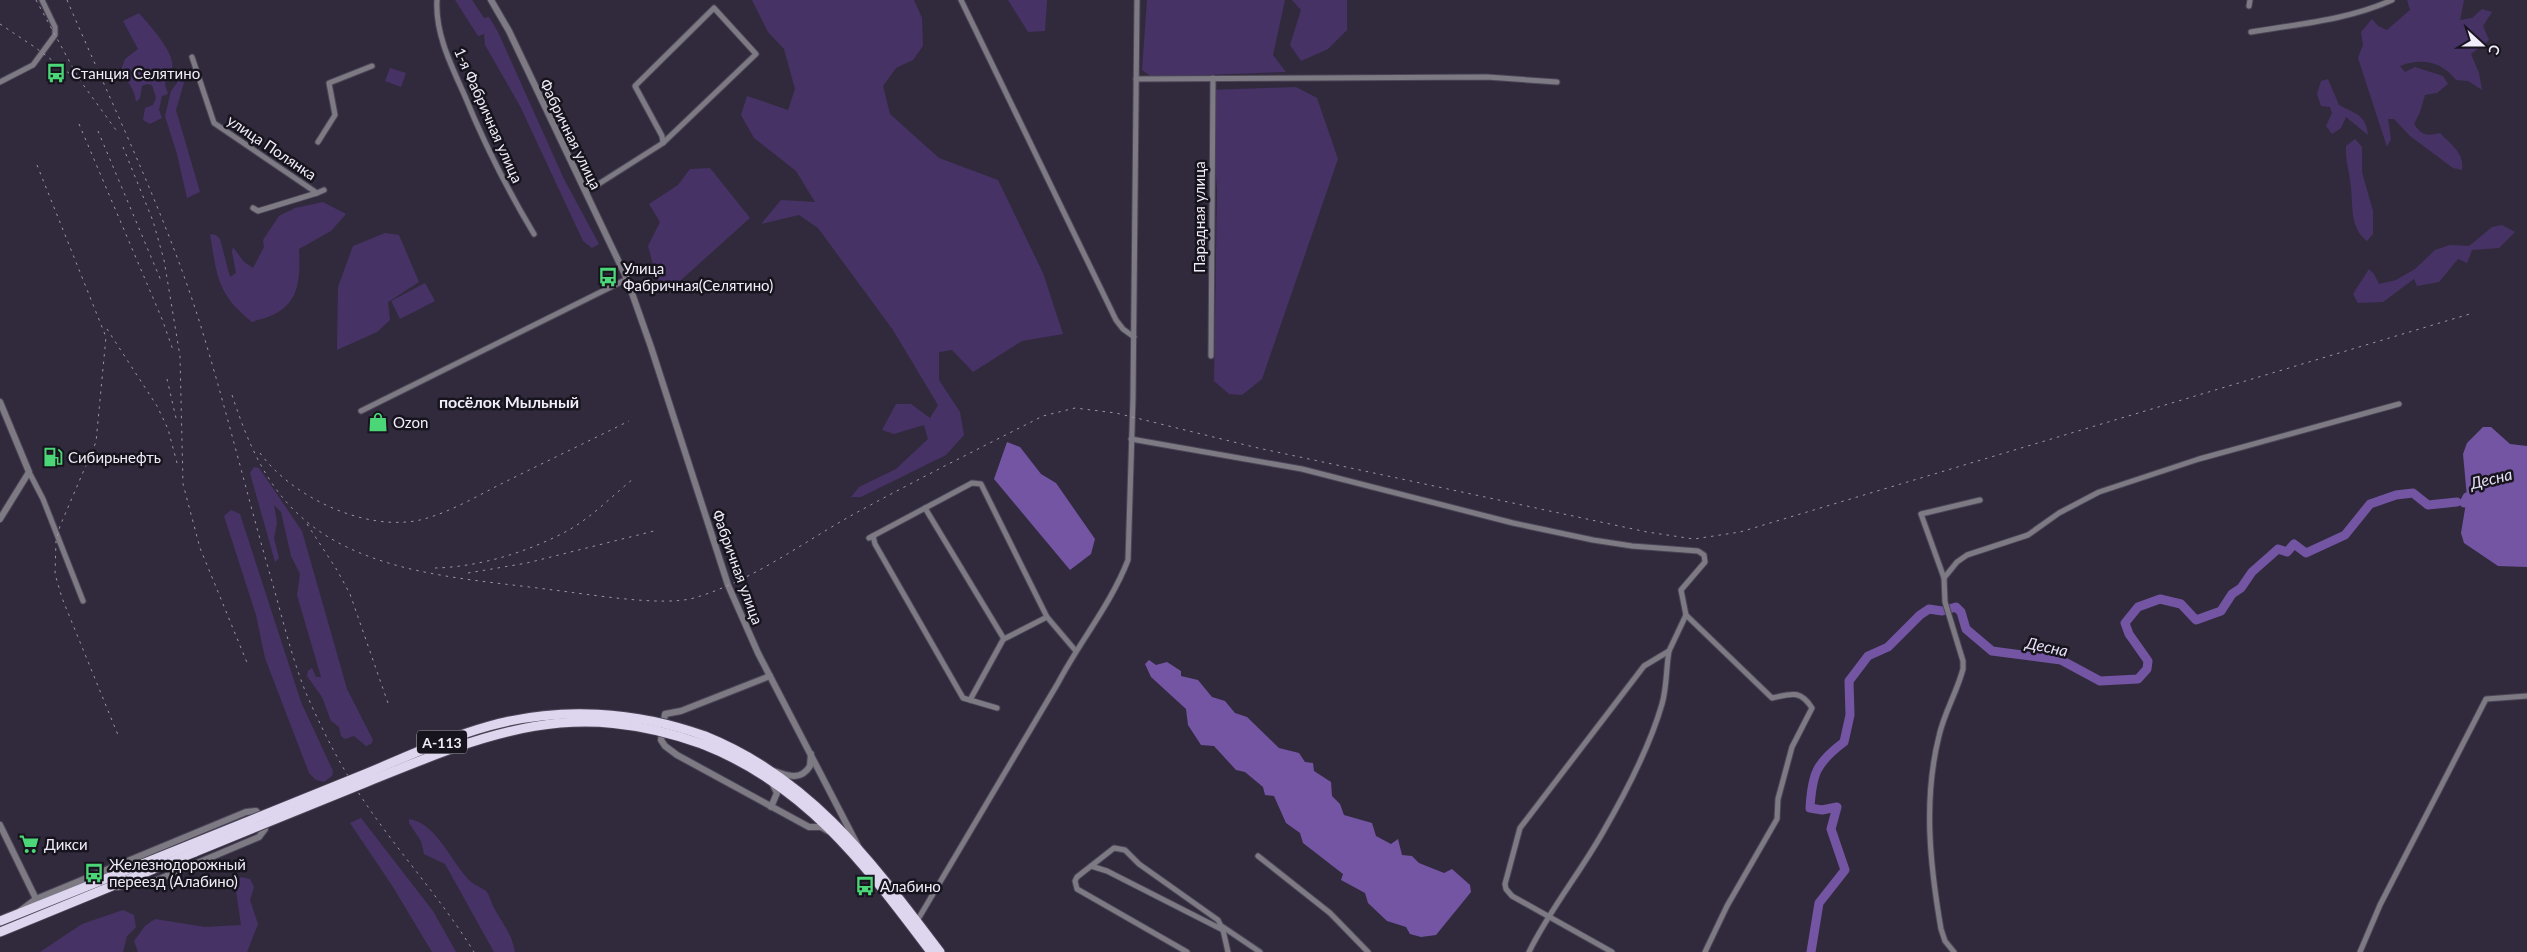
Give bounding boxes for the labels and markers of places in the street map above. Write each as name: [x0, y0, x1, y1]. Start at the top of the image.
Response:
bus stop icon: Станция Селятино: [45, 62, 67, 84]
place label: Станция Селятино: [71, 64, 200, 82]
place label: Улица Фабричная(Селятино): [623, 259, 773, 294]
bus stop icon: Улица Фабричная(Селятино): [597, 266, 619, 288]
shop icon: Ozon: [367, 411, 389, 433]
place label: Ozon: [393, 413, 428, 431]
fuel station icon: Сибирьнефть: [42, 446, 64, 468]
place label: Сибирьнефть: [68, 448, 161, 466]
supermarket icon: Дикси: [18, 833, 40, 855]
place label: Дикси: [44, 835, 88, 853]
place label: Железнодорожный переезд (Алабино): [109, 855, 246, 890]
bus stop icon: Железнодорожный переезд (Алабино): [83, 862, 105, 884]
bus stop icon: Алабино: [854, 875, 876, 897]
place label: Алабино: [880, 877, 941, 895]

